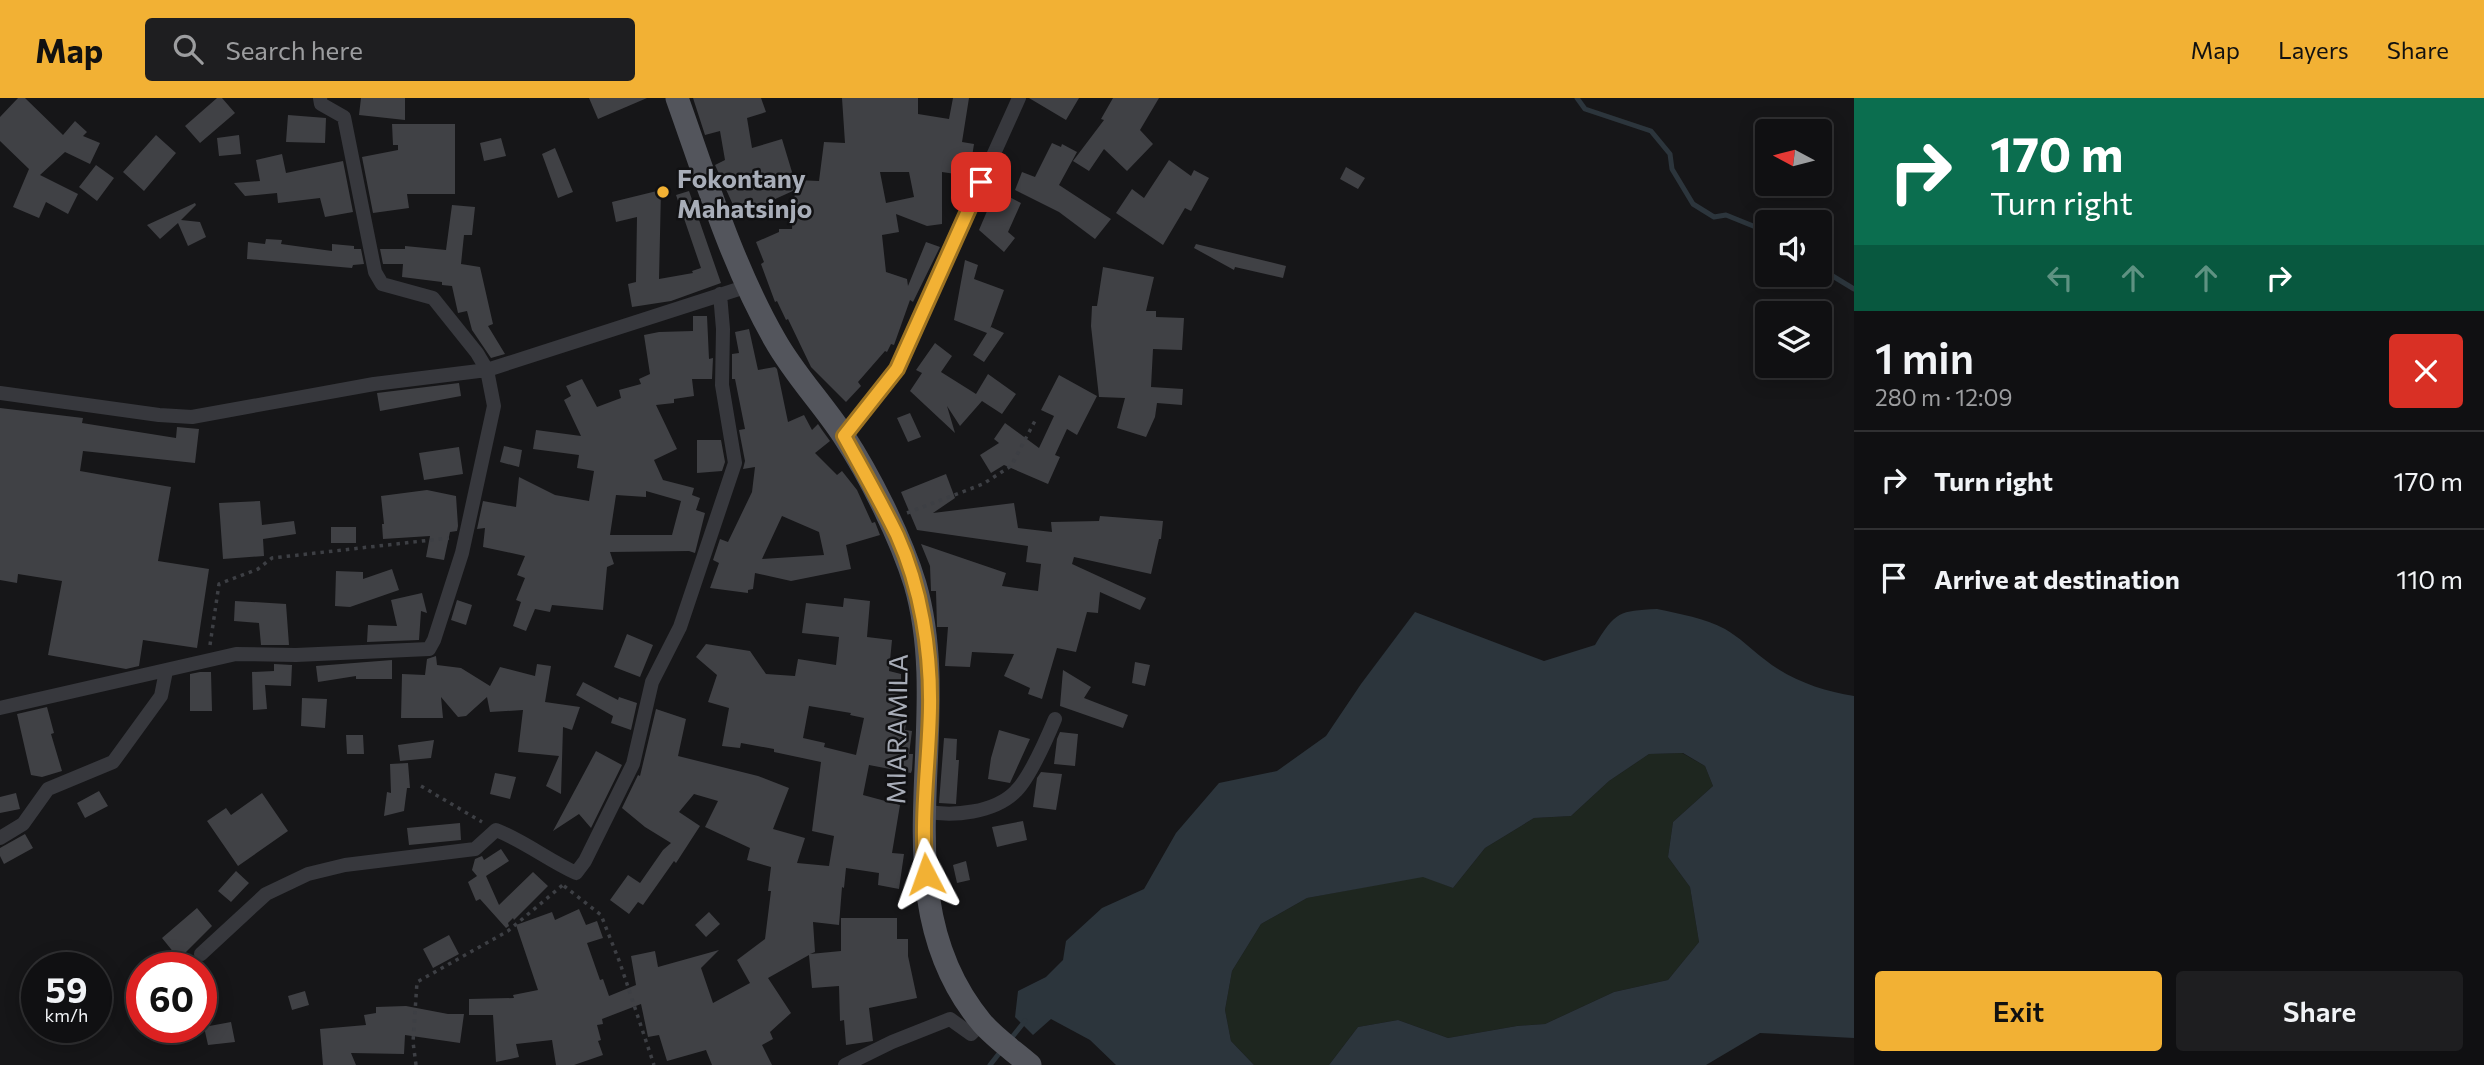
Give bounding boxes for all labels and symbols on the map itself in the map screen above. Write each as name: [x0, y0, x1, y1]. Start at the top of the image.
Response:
north arrow: [1755, 119, 1832, 196]
pin: [951, 152, 1011, 212]
place label: Fokontany Mahatsinjo: [677, 162, 812, 223]
marker: Fokontany Mahatsinjo: [655, 184, 671, 200]
street label: MIARAMILA: [879, 653, 913, 804]
position arrow: [889, 837, 963, 911]
speed limit sign: 60: [126, 952, 217, 1043]

